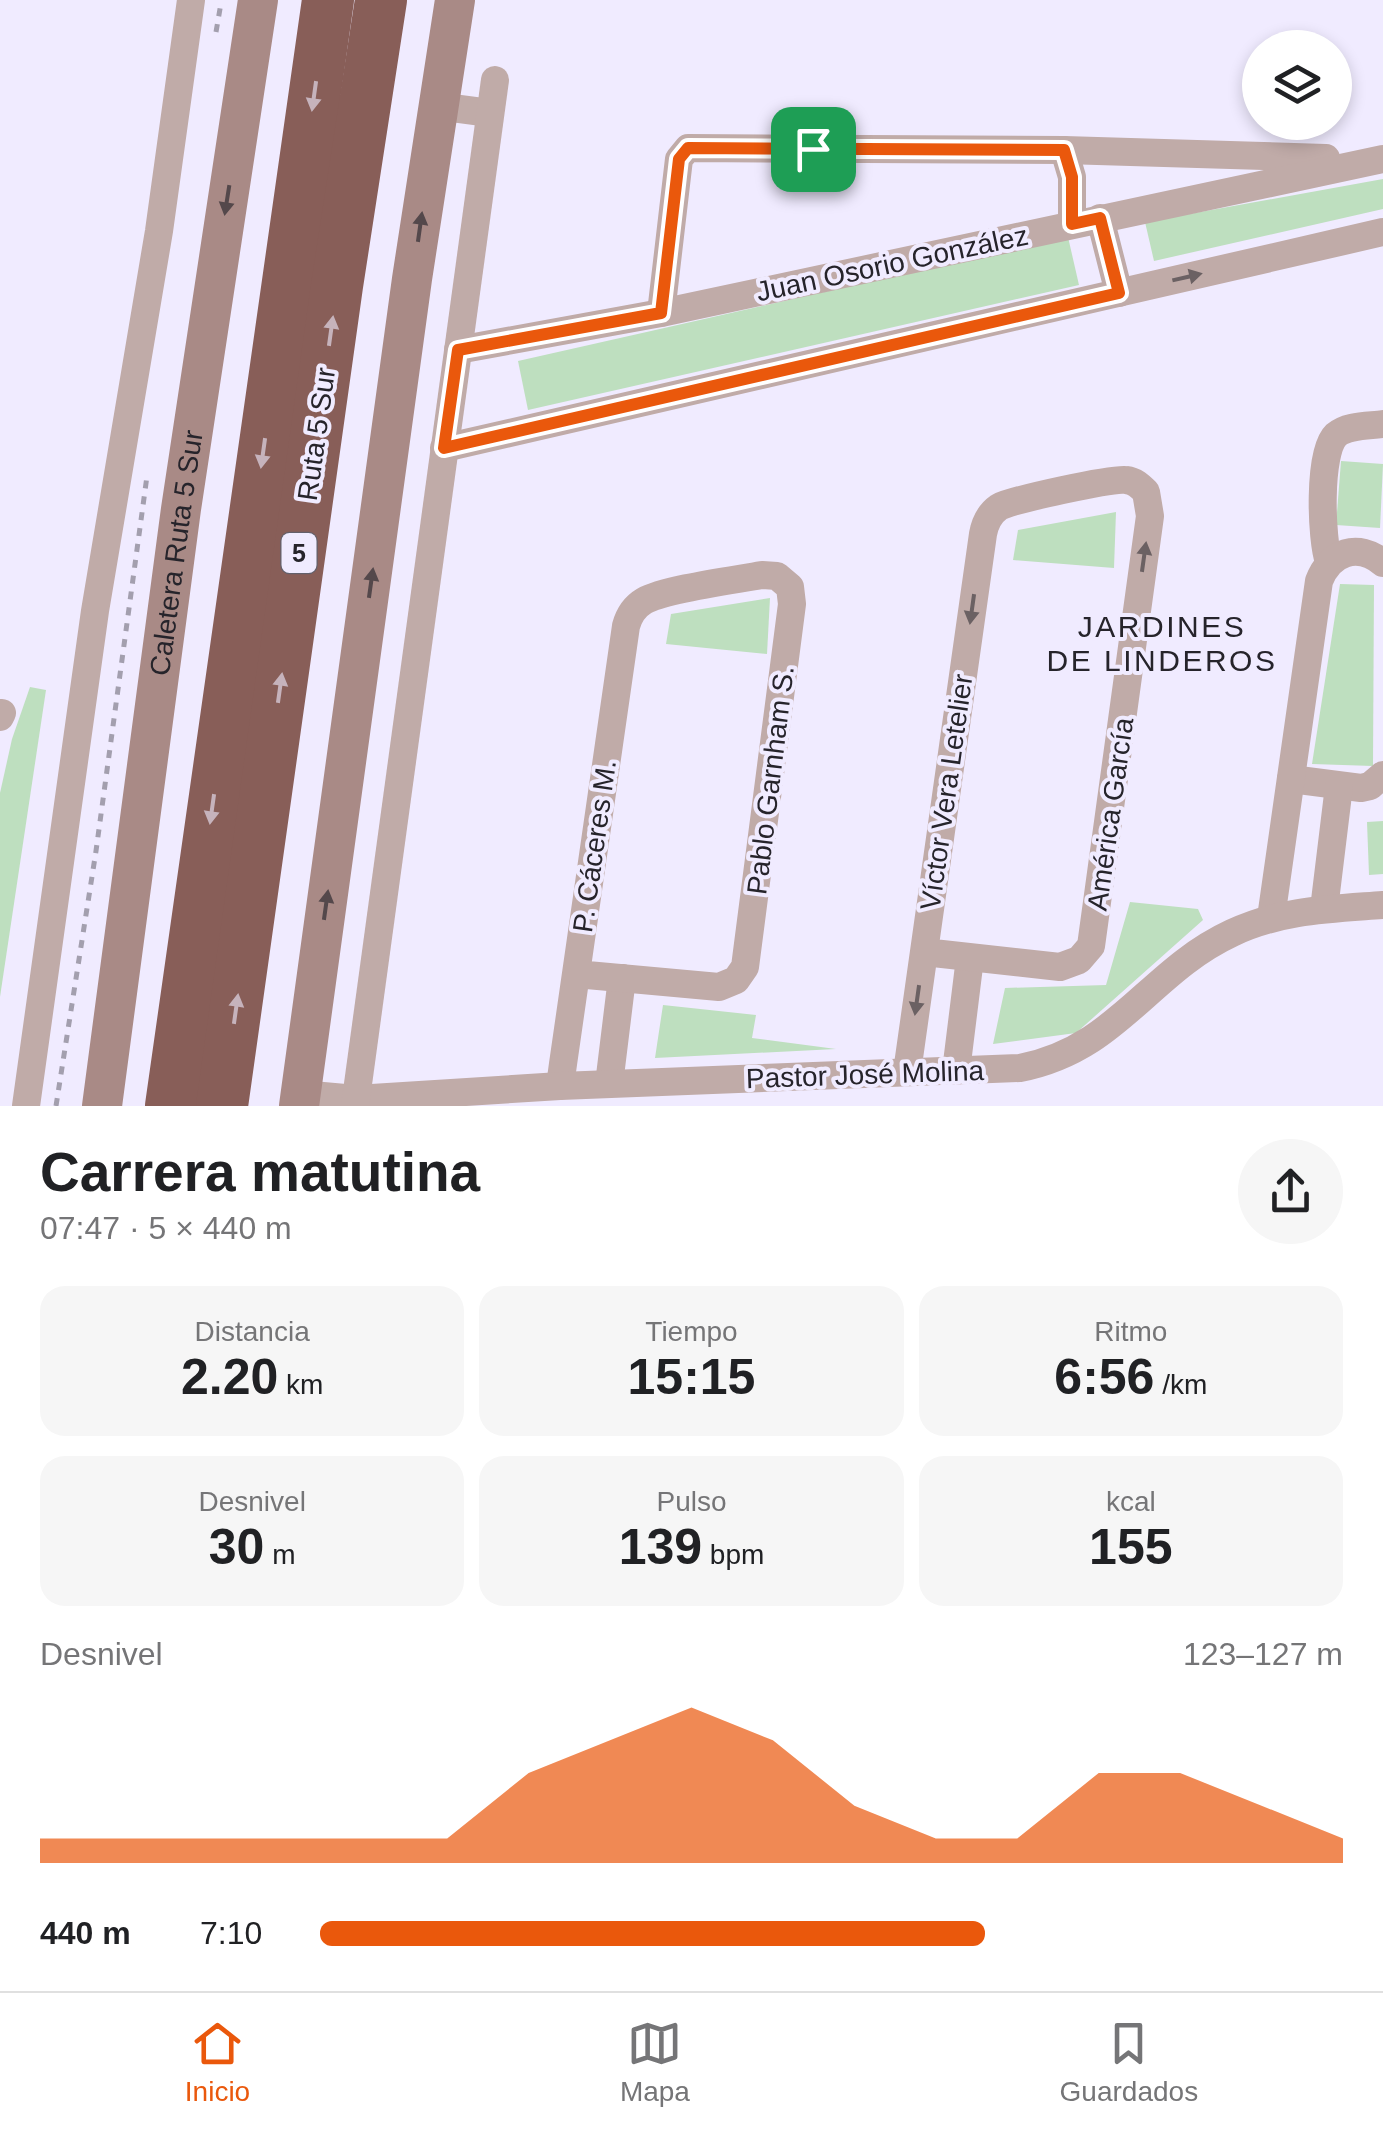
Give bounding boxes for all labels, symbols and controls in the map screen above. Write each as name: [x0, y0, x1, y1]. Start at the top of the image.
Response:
map controls: [1242, 30, 1352, 140]
button: layers: [1242, 30, 1352, 140]
one-way arrow: [306, 81, 322, 113]
pin: [771, 107, 856, 192]
icon: arrive: [786, 122, 841, 177]
one-way arrow: [219, 185, 235, 217]
one-way arrow: [412, 210, 428, 242]
street label: Juan Osorio González: [753, 220, 1031, 307]
one-way arrow: [1172, 269, 1203, 284]
one-way arrow: [323, 315, 339, 346]
street label: Ruta 5 Sur: [292, 366, 341, 503]
street label: Caletera Ruta 5 Sur: [144, 428, 209, 678]
one-way arrow: [254, 437, 270, 469]
road number: 5: [282, 533, 316, 573]
one-way arrow: [1137, 540, 1153, 572]
one-way arrow: [363, 567, 379, 599]
one-way arrow: [964, 594, 980, 625]
district label: JARDINES DE LINDEROS: [1047, 610, 1277, 677]
street label: Pablo Garnham S.: [741, 664, 800, 896]
one-way arrow: [273, 671, 289, 703]
street label: Víctor Vera Letelier: [915, 672, 978, 912]
street label: América García: [1082, 715, 1139, 913]
street label: P. Cáceres M.: [567, 758, 622, 934]
one-way arrow: [204, 794, 220, 826]
one-way arrow: [319, 889, 335, 921]
one-way arrow: [909, 985, 925, 1016]
one-way arrow: [228, 993, 244, 1025]
street label: Pastor José Molina: [745, 1055, 985, 1094]
button: share: [1238, 1139, 1343, 1244]
text: Carrera matutina: [40, 1141, 480, 1203]
text: 07:47 · 5 × 440 m: [40, 1210, 292, 1246]
text: Distancia: [195, 1316, 310, 1347]
text: Tiempo: [645, 1316, 738, 1347]
text: Ritmo: [1094, 1316, 1167, 1347]
text: 2.20: [181, 1349, 278, 1405]
text: 15:15: [628, 1349, 755, 1405]
text: 6:56: [1054, 1349, 1154, 1405]
text: km: [278, 1369, 323, 1400]
text: /km: [1154, 1369, 1207, 1400]
text: Desnivel: [198, 1486, 306, 1517]
text: Pulso: [656, 1486, 727, 1517]
text: kcal: [1106, 1486, 1156, 1517]
text: 30: [209, 1519, 264, 1575]
text: 139: [619, 1519, 702, 1575]
text: 155: [1089, 1519, 1173, 1575]
text: m: [264, 1539, 296, 1570]
text: bpm: [702, 1539, 764, 1570]
text: Desnivel: [40, 1636, 163, 1672]
text: 123–127 m: [1183, 1636, 1343, 1672]
text: 440 m: [40, 1915, 131, 1951]
text: 7:10: [200, 1915, 262, 1951]
tab: Inicio: [185, 2016, 250, 2108]
tab: Mapa: [620, 2016, 690, 2108]
tab: Guardados: [1060, 2016, 1198, 2108]

